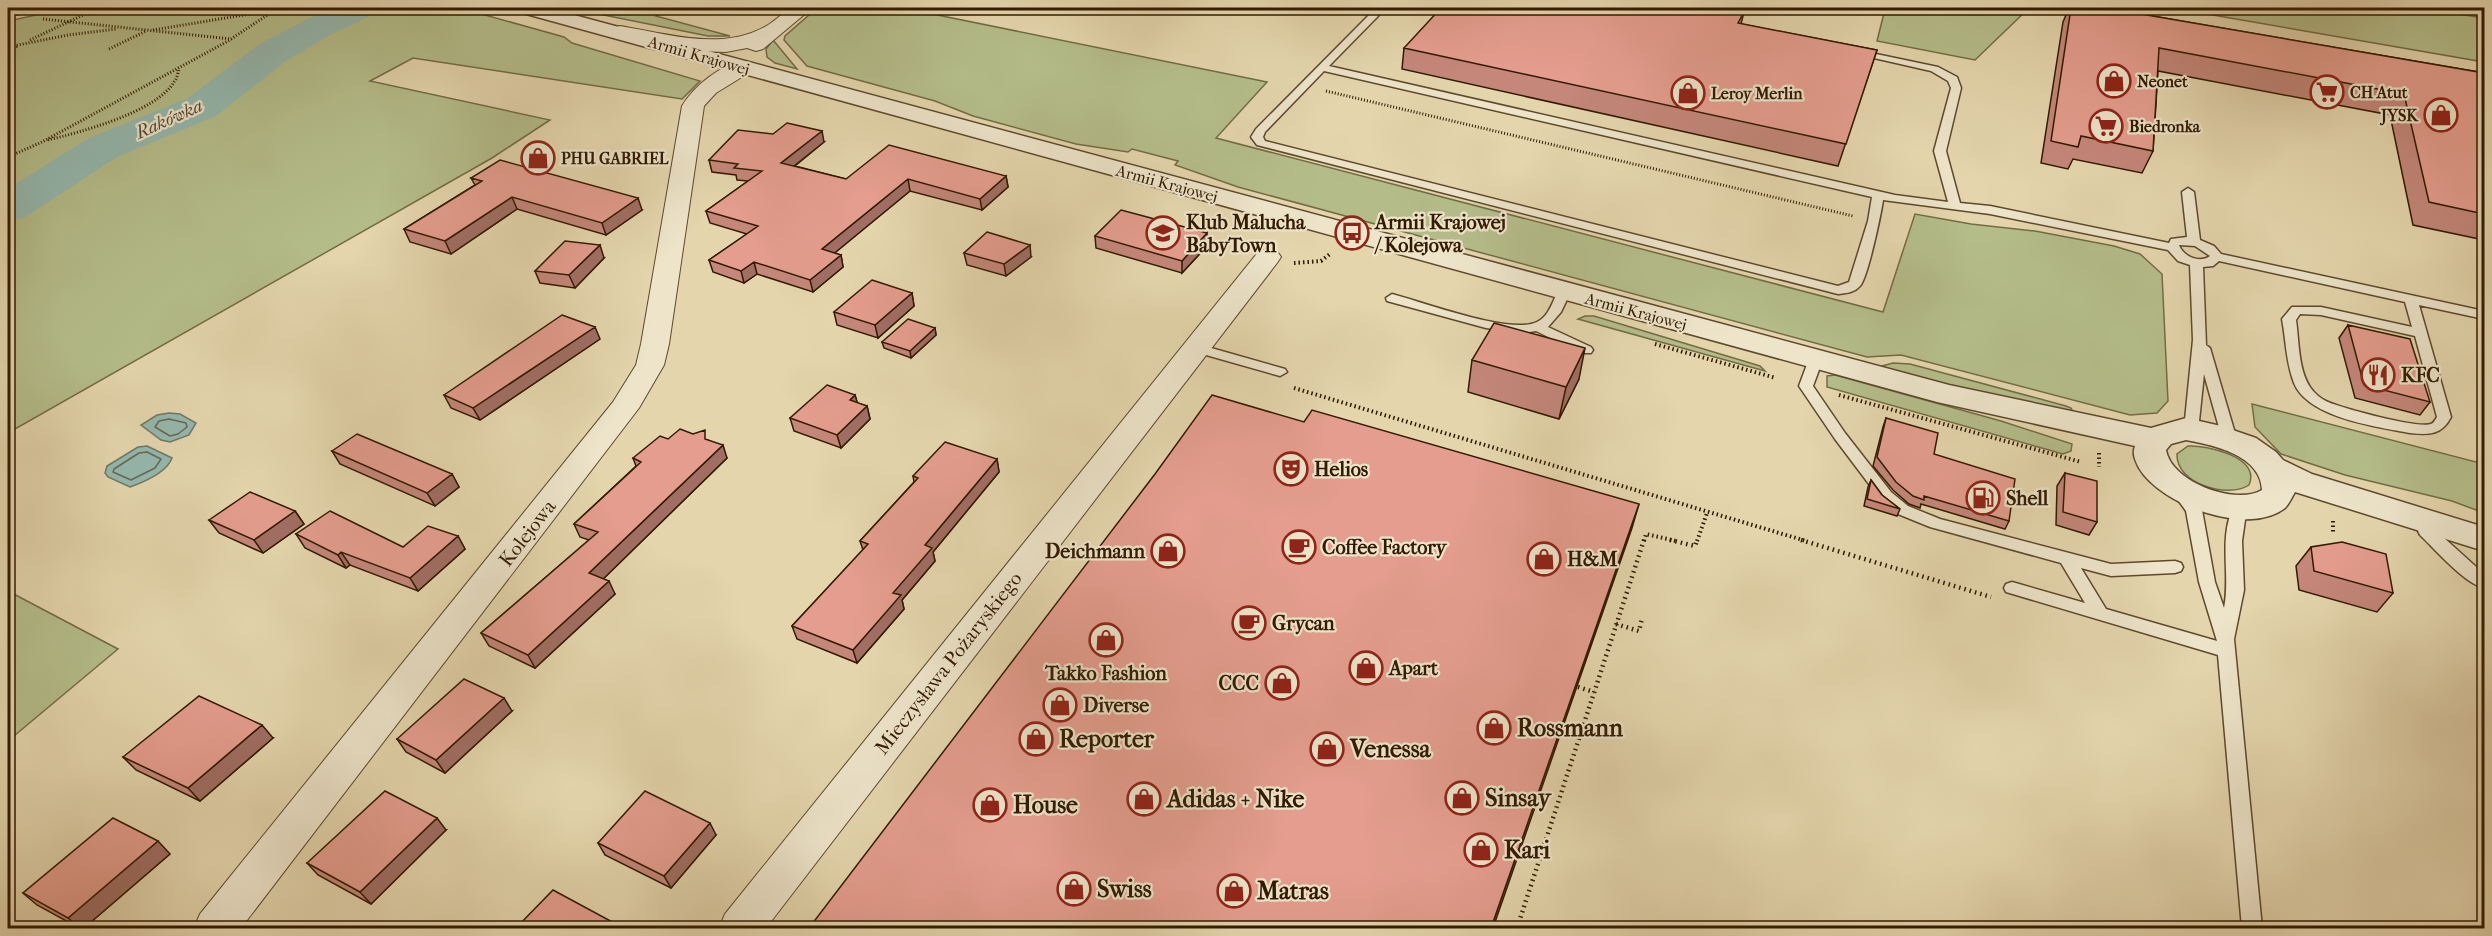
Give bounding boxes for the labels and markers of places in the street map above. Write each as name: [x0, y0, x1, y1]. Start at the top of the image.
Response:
shop icon: Neonet: [2096, 63, 2132, 99]
place label: Neonet: [2137, 72, 2188, 91]
supermarket icon: CH Atut: [2309, 74, 2345, 110]
shop icon: Leroy Merlin: [1670, 75, 1706, 111]
place label: CH Atut: [2350, 83, 2408, 102]
place label: Leroy Merlin: [1711, 84, 1803, 104]
shop icon: JYSK: [2423, 97, 2459, 133]
place label: JYSK: [2379, 106, 2419, 126]
supermarket icon: Biedronka: [2088, 108, 2124, 144]
place label: Biedronka: [2129, 117, 2201, 136]
shop icon: PHU GABRIEL: [520, 140, 556, 176]
place label: PHU GABRIEL: [561, 149, 669, 168]
place label: Klub Malucha BabyTown: [1186, 211, 1306, 257]
place label: Armii Krajowej / Kolejowa: [1373, 211, 1506, 257]
school or university icon: Klub Malucha BabyTown: [1145, 215, 1181, 251]
bus stop icon: Armii Krajowej / Kolejowa: [1334, 215, 1370, 251]
restaurant icon: KFC: [2360, 357, 2396, 393]
place label: KFC: [2401, 364, 2440, 387]
theatre icon: Helios: [1273, 451, 1309, 487]
place label: Helios: [1314, 458, 1369, 481]
fuel station icon: Shell: [1965, 480, 2001, 516]
place label: Shell: [2006, 487, 2049, 510]
cafe icon: Coffee Factory: [1281, 529, 1317, 565]
shop icon: Deichmann: [1150, 533, 1186, 569]
place label: Coffee Factory: [1322, 536, 1448, 559]
place label: Deichmann: [1045, 540, 1145, 563]
shop icon: H&M: [1526, 541, 1562, 577]
place label: H&M: [1567, 548, 1618, 571]
cafe icon: Grycan: [1231, 605, 1267, 641]
place label: Grycan: [1272, 612, 1335, 635]
shop icon: Takko Fashion: [1088, 622, 1124, 658]
shop icon: Apart: [1348, 650, 1384, 686]
place label: Apart: [1387, 657, 1439, 680]
place label: Takko Fashion: [1044, 662, 1167, 685]
shop icon: CCC: [1264, 665, 1300, 701]
place label: CCC: [1219, 672, 1259, 695]
shop icon: Diverse: [1042, 687, 1078, 723]
place label: Diverse: [1083, 694, 1149, 717]
shop icon: Rossmann: [1476, 710, 1512, 746]
place label: Rossmann: [1517, 714, 1624, 742]
shop icon: Reporter: [1018, 721, 1054, 757]
place label: Reporter: [1059, 725, 1155, 753]
shop icon: Venessa: [1309, 731, 1345, 767]
place label: Venessa: [1349, 735, 1432, 763]
shop icon: Sinsay: [1444, 780, 1480, 816]
shop icon: Adidas + Nike: [1126, 781, 1162, 817]
place label: Sinsay: [1485, 784, 1552, 812]
place label: Adidas + Nike: [1165, 785, 1304, 813]
shop icon: House: [972, 787, 1008, 823]
place label: House: [1013, 791, 1078, 819]
shop icon: Kari: [1463, 832, 1499, 868]
place label: Kari: [1504, 836, 1551, 864]
shop icon: Swiss: [1056, 871, 1092, 907]
shop icon: Matras: [1216, 873, 1252, 909]
place label: Swiss: [1097, 875, 1152, 903]
place label: Matras: [1257, 877, 1329, 905]

